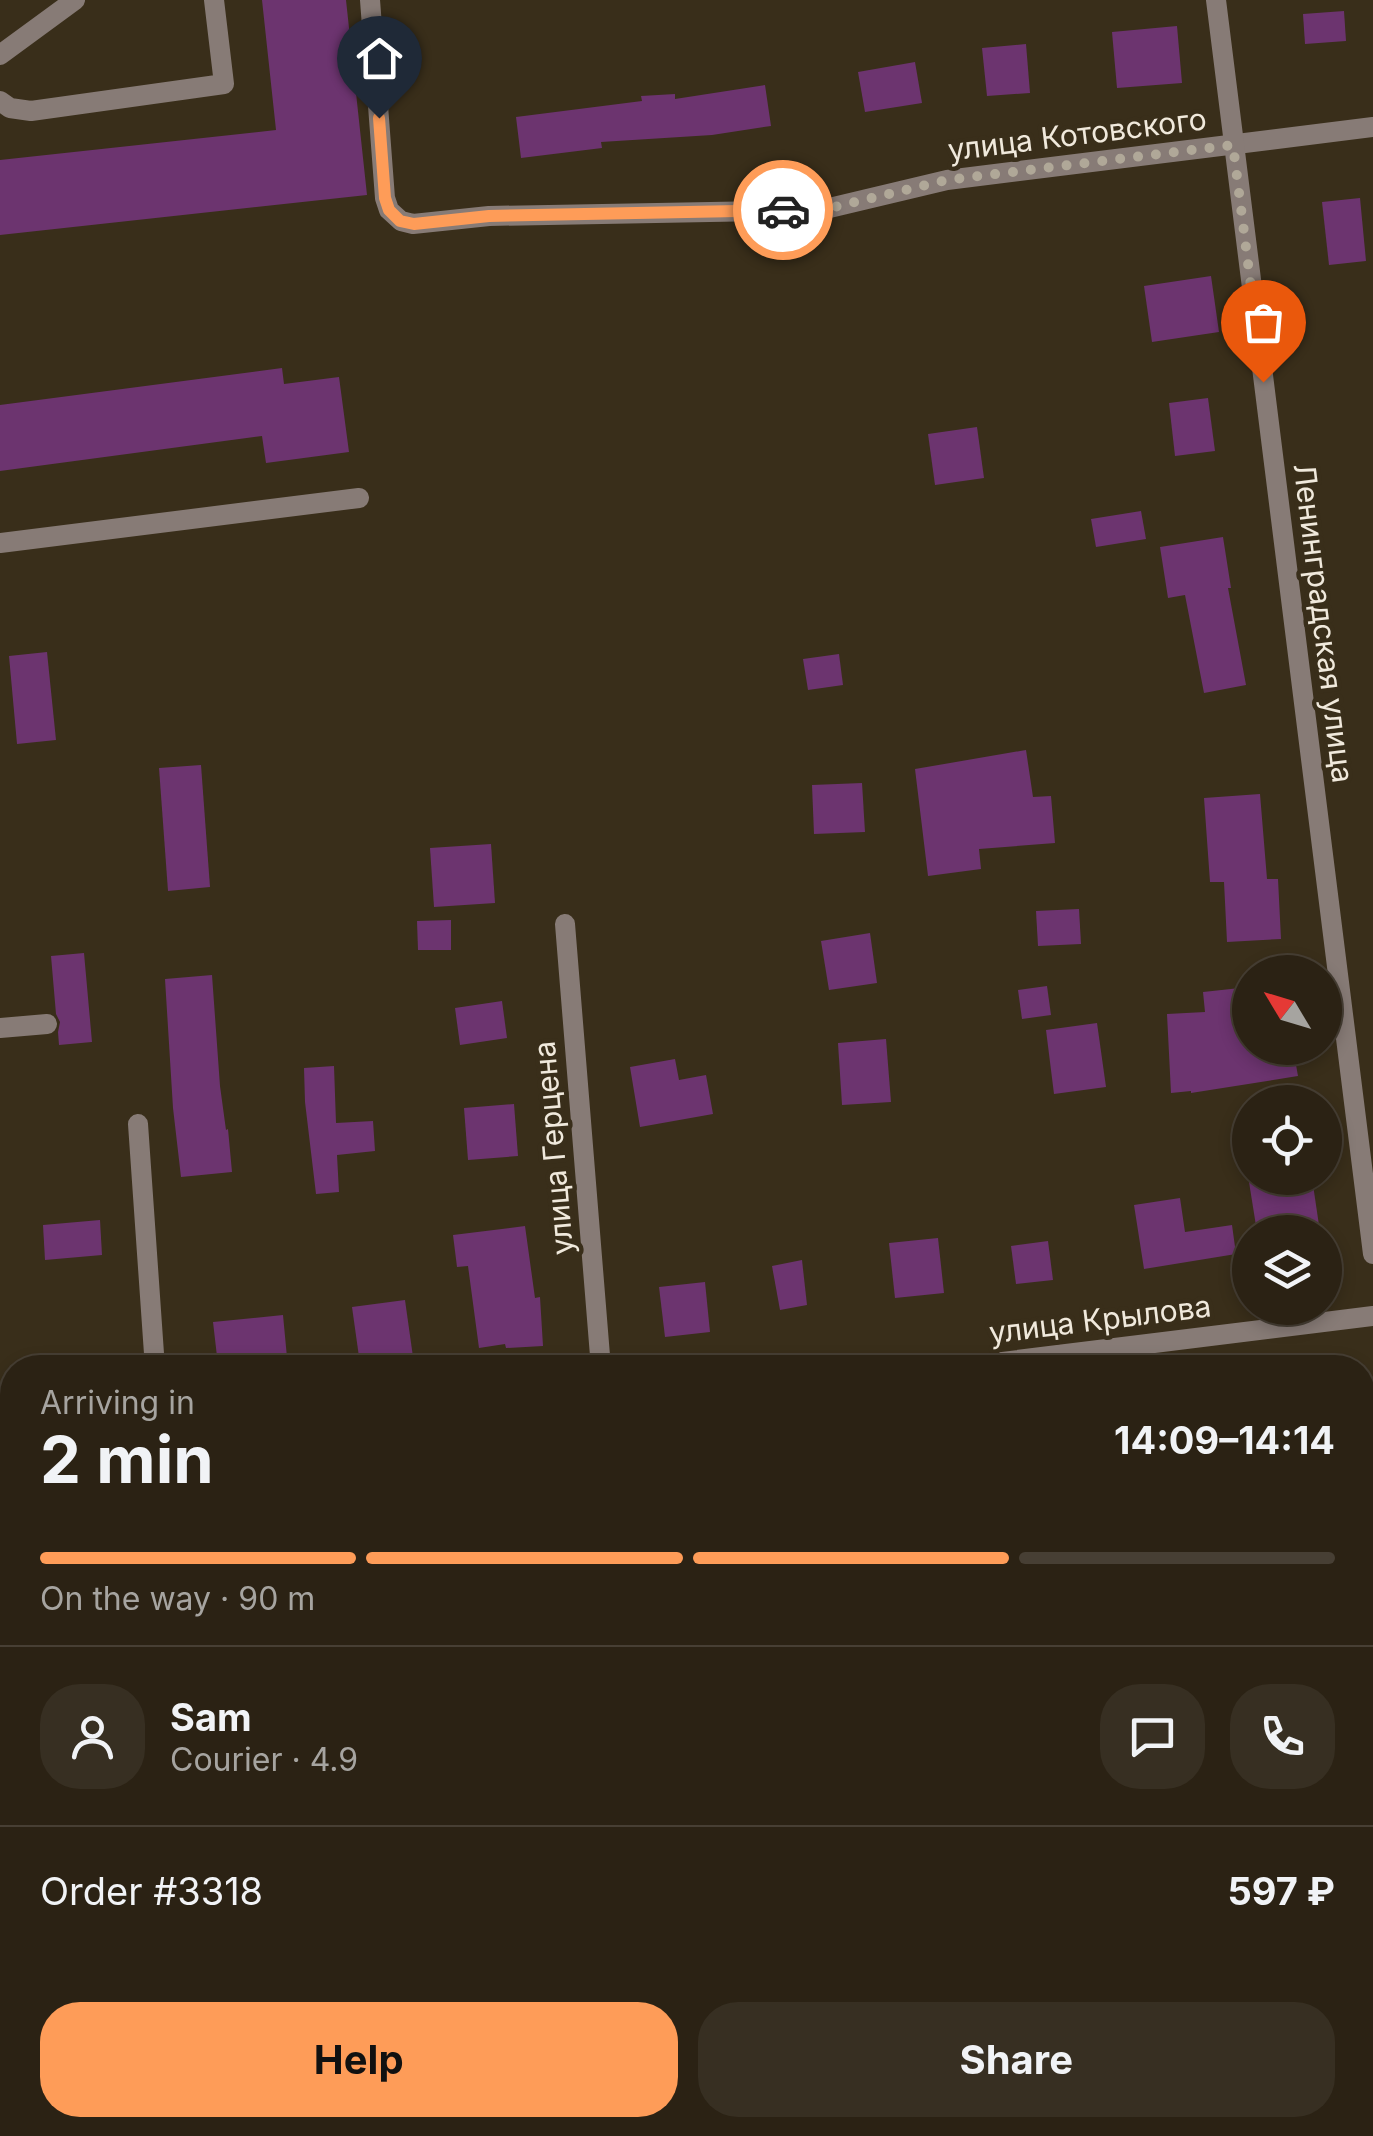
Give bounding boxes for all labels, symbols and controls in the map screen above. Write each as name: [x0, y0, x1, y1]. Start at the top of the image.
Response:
pin: [337, 16, 422, 119]
icon: home: [352, 31, 407, 86]
street label: улица Котовского: [946, 100, 1208, 168]
courier: [733, 160, 833, 260]
icon: car: [756, 183, 811, 238]
pin: [1221, 280, 1306, 383]
icon: bag: [1236, 295, 1291, 350]
street label: Ленинградская улица: [1287, 461, 1361, 785]
north arrow: [1232, 955, 1342, 1065]
map controls: [1232, 955, 1342, 1325]
street label: улица Герцена: [526, 1040, 580, 1256]
button: locate: [1232, 1085, 1342, 1195]
button: layers: [1232, 1215, 1342, 1325]
street label: улица Крылова: [987, 1288, 1213, 1350]
text: Arriving in: [40, 1383, 195, 1422]
text: 14:09–14:14: [1114, 1417, 1335, 1463]
text: 2 min: [40, 1420, 214, 1499]
text: On the way · 90 m: [40, 1579, 315, 1618]
button: person: [40, 1684, 145, 1789]
button: chat: [1100, 1684, 1205, 1789]
button: phone: [1230, 1684, 1335, 1789]
text: Sam: [170, 1694, 252, 1740]
text: Courier · 4.9: [170, 1740, 358, 1779]
text: Order #3318: [40, 1868, 263, 1914]
text: 597 ₽: [1227, 1868, 1335, 1914]
button: Help: [40, 2002, 678, 2117]
button: Share: [698, 2002, 1335, 2117]

